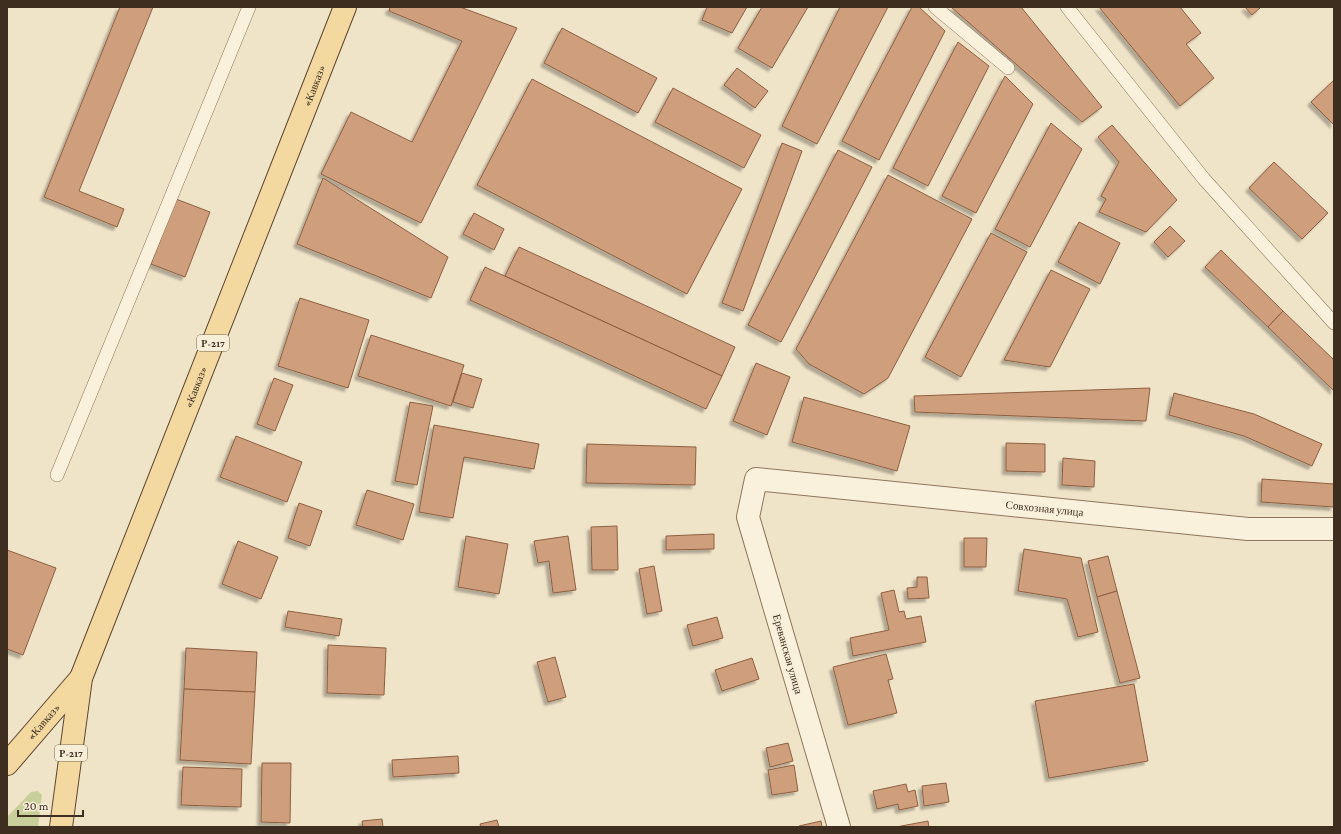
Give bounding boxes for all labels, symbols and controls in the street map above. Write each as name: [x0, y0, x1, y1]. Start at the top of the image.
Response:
street label: «Кавказ»: [301, 63, 328, 108]
road number: Р-217: [197, 335, 229, 351]
street label: «Кавказ»: [182, 365, 209, 410]
street label: Совхозная улица: [1005, 498, 1084, 518]
street label: Ереванская улица: [771, 613, 805, 695]
street label: «Кавказ»: [25, 701, 62, 742]
road number: Р-217: [55, 745, 87, 761]
scale bar: [18, 792, 83, 818]
text: 20 m: [24, 799, 49, 813]

